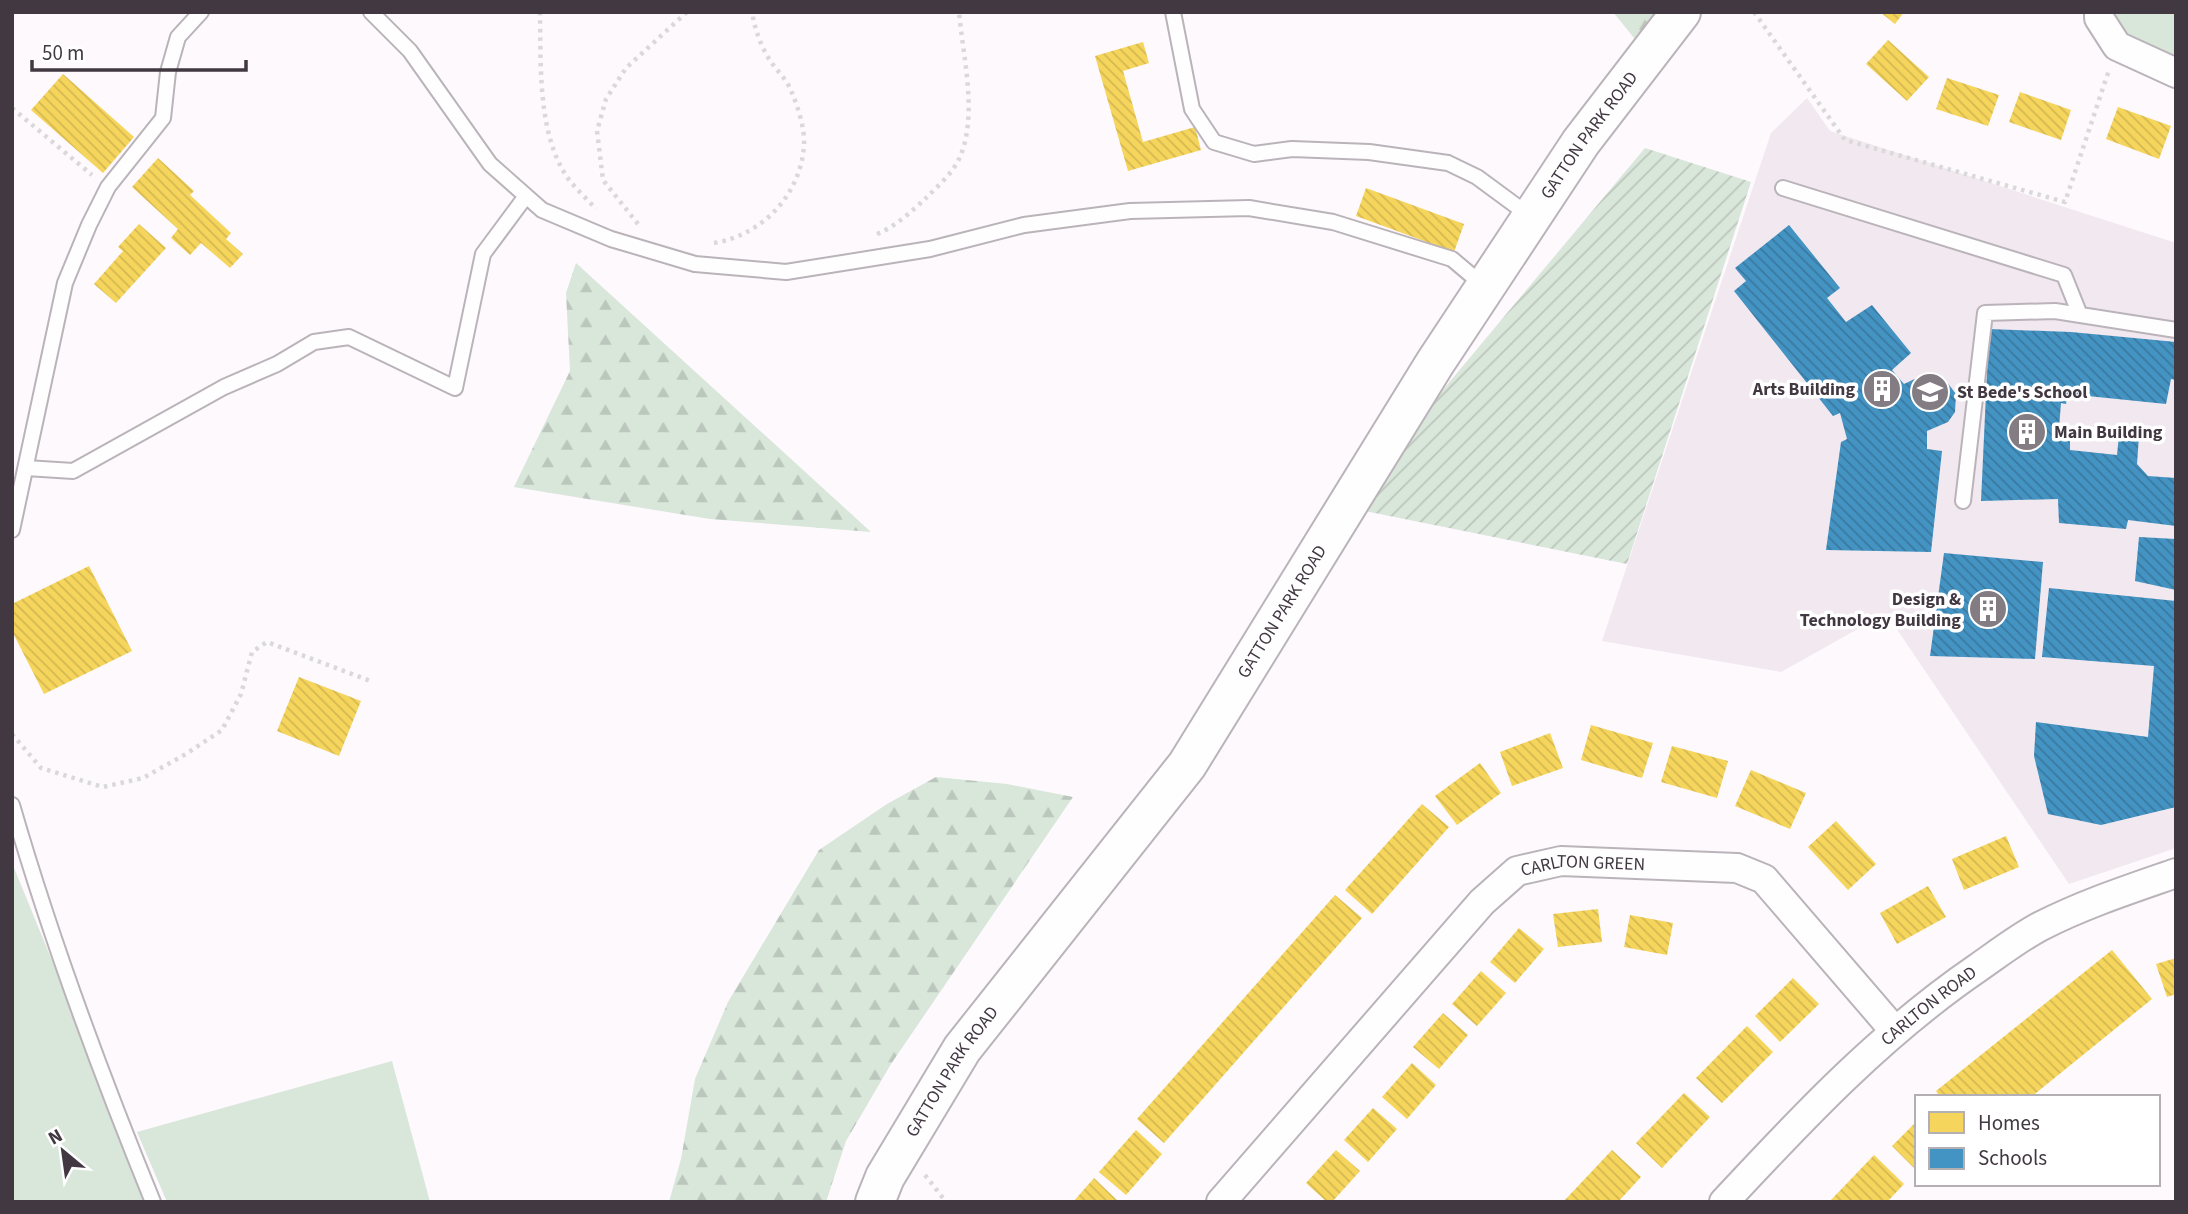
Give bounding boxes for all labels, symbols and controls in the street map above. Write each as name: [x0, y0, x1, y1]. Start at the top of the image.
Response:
scale bar: [32, 28, 245, 72]
text: 50 m: [42, 38, 84, 68]
street label: GATTON PARK ROAD: [1534, 66, 1644, 204]
building icon: Arts Building: [1861, 368, 1903, 410]
school or university icon: St Bede's School: [1909, 371, 1951, 413]
place label: Arts Building: [1752, 377, 1855, 402]
place label: St Bede's School: [1957, 380, 2087, 405]
building icon: Main Building: [2006, 411, 2048, 453]
place label: Main Building: [2054, 420, 2163, 445]
street label: GATTON PARK ROAD: [1231, 540, 1332, 683]
place label: Design & Technology Building: [1800, 587, 1961, 633]
building icon: Design & Technology Building: [1967, 588, 2009, 630]
street label: CARLTON GREEN: [1518, 848, 1646, 882]
street label: CARLTON ROAD: [1875, 960, 1982, 1051]
street label: GATTON PARK ROAD: [900, 1001, 1004, 1142]
legend: [1915, 1095, 2160, 1186]
text: Homes: [1978, 1108, 2040, 1138]
north arrow: [28, 1116, 98, 1186]
text: N: [43, 1123, 68, 1152]
text: Schools: [1978, 1143, 2047, 1173]

